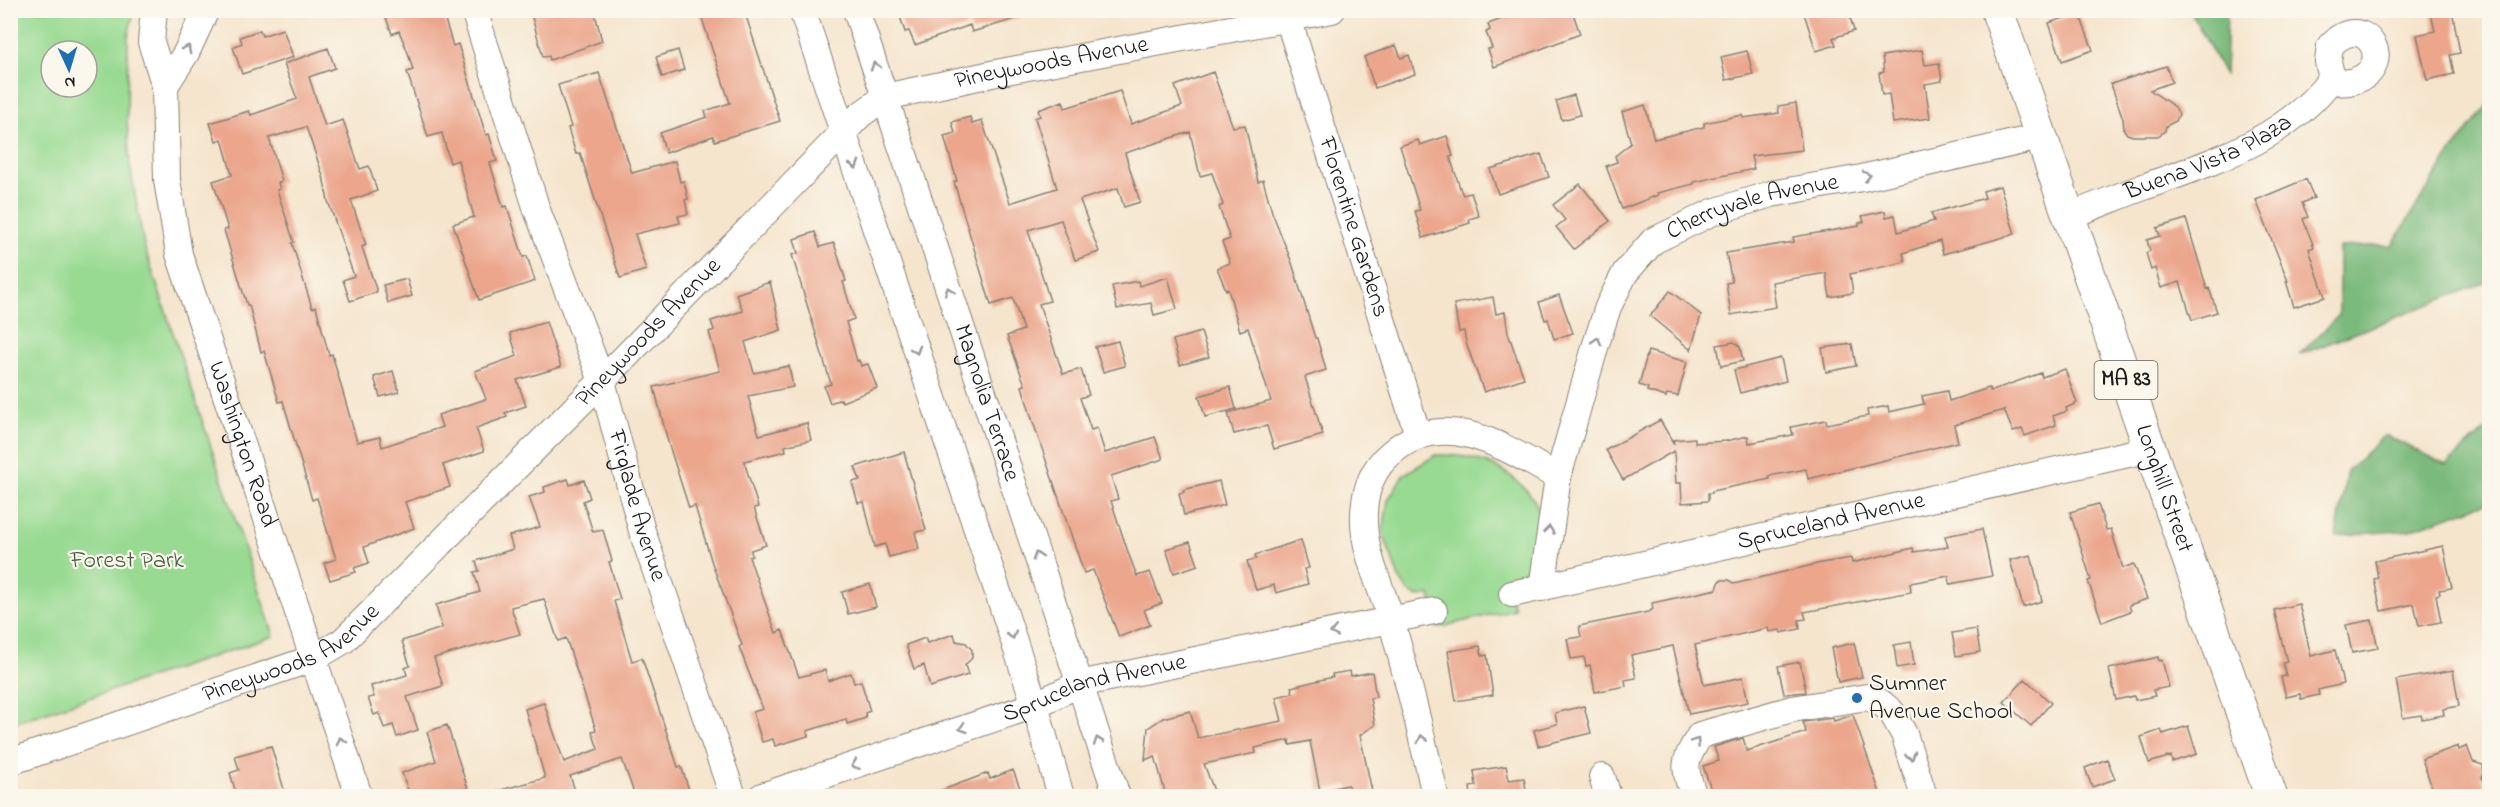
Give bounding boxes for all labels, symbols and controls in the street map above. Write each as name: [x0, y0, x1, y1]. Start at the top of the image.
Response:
street label: Pineywoods Avenue: [951, 27, 1151, 99]
north arrow: [39, 39, 99, 99]
one-way arrow: [180, 45, 191, 55]
one-way arrow: [869, 61, 882, 72]
text: N: [63, 70, 76, 94]
street label: Buena Vista Plaza: [2119, 106, 2300, 210]
street label: Florentine Gardens: [1308, 132, 1398, 322]
one-way arrow: [848, 159, 860, 170]
street label: Cherryvale Avenue: [1661, 165, 1841, 249]
one-way arrow: [1862, 170, 1872, 183]
street label: Pineywoods Avenue: [568, 250, 730, 416]
one-way arrow: [944, 286, 956, 297]
street label: Magnolia Terrace: [944, 320, 1029, 486]
one-way arrow: [1590, 336, 1602, 347]
one-way arrow: [909, 344, 921, 355]
street label: Washington Road: [198, 357, 286, 532]
road number: MA 83: [2094, 361, 2158, 399]
street label: Longhill Street: [2125, 420, 2202, 558]
street label: Firglade Avenue: [598, 425, 676, 586]
street label: Spruceland Avenue: [1734, 483, 1928, 560]
one-way arrow: [1543, 525, 1555, 535]
park label: Forest Park: [69, 544, 184, 579]
one-way arrow: [1032, 551, 1045, 562]
street label: Pineywoods Avenue: [198, 596, 388, 712]
one-way arrow: [1329, 625, 1339, 638]
one-way arrow: [1005, 629, 1017, 640]
street label: Spruceland Avenue: [998, 645, 1190, 732]
place label: Sumner Avenue School: [1869, 667, 2013, 730]
marker: Sumner Avenue School: [1850, 691, 1864, 705]
one-way arrow: [958, 721, 969, 733]
one-way arrow: [1416, 735, 1429, 745]
one-way arrow: [336, 736, 348, 747]
one-way arrow: [1092, 736, 1105, 747]
one-way arrow: [1689, 738, 1700, 749]
one-way arrow: [1904, 750, 1916, 761]
one-way arrow: [850, 757, 861, 770]

